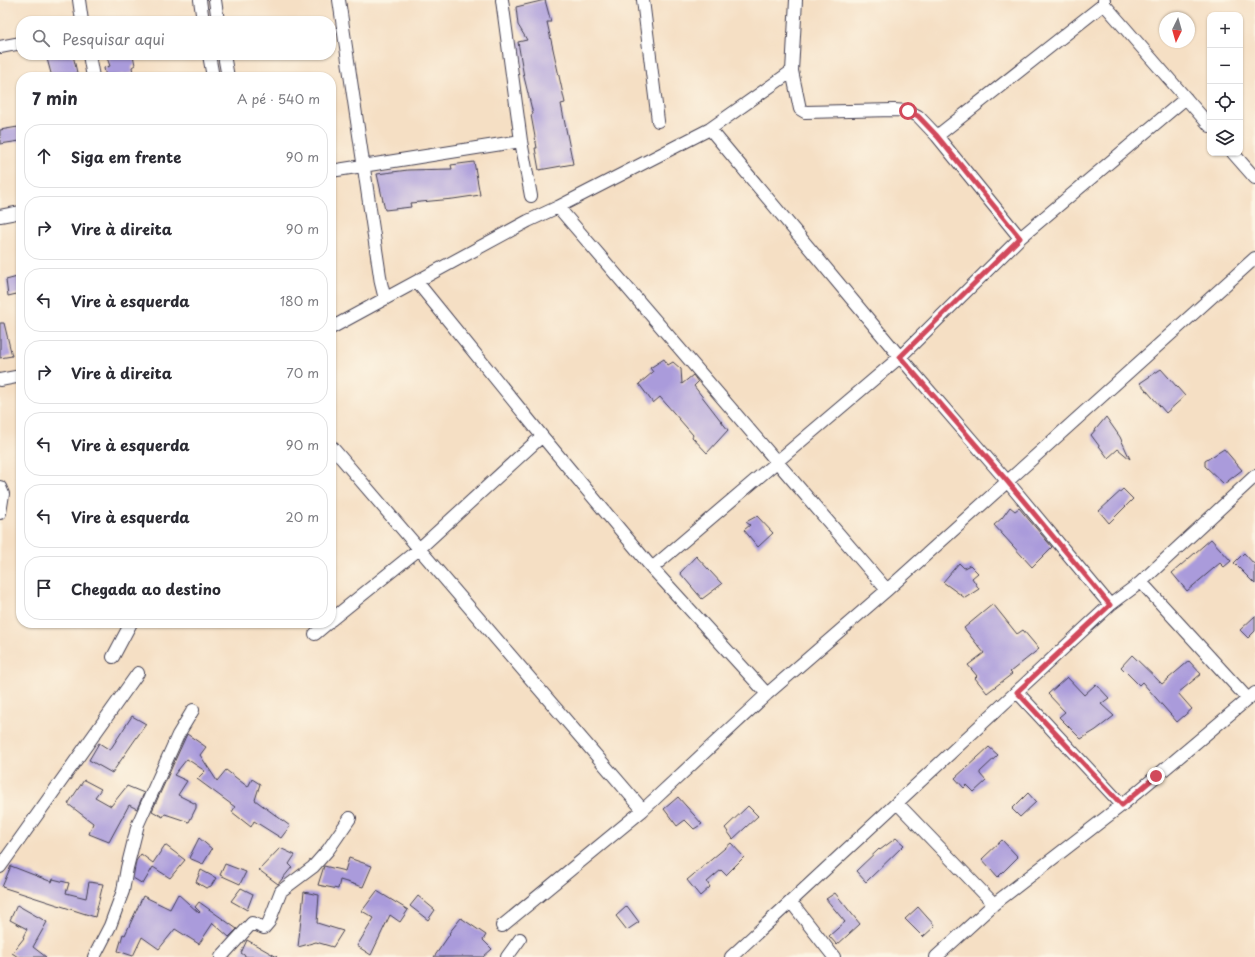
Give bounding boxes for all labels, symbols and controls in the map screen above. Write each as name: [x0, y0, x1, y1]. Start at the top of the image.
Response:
north arrow: [1159, 12, 1195, 48]
map controls: [1207, 12, 1243, 156]
button: +: [1207, 12, 1243, 48]
search box: [16, 16, 336, 60]
icon: search: [30, 27, 52, 49]
text: Pesquisar aqui: [62, 27, 165, 50]
button: −: [1207, 48, 1243, 84]
button: locate: [1207, 84, 1243, 120]
text: 7 min: [32, 85, 78, 111]
text: A pé · 540 m: [237, 89, 320, 108]
route start: [899, 102, 917, 120]
button: layers: [1207, 120, 1243, 156]
icon: ahead: [33, 145, 55, 167]
text: Siga em frente: [71, 145, 181, 168]
text: 90 m: [286, 147, 319, 166]
icon: right: [33, 217, 55, 239]
text: Vire à direita: [71, 217, 172, 240]
text: 90 m: [286, 219, 319, 238]
icon: left: [33, 289, 55, 311]
text: Vire à esquerda: [71, 289, 190, 312]
text: 180 m: [280, 291, 319, 310]
icon: right: [33, 361, 55, 383]
text: Vire à direita: [71, 361, 172, 384]
text: 70 m: [286, 363, 319, 382]
icon: left: [33, 433, 55, 455]
text: Vire à esquerda: [71, 433, 190, 456]
text: 90 m: [286, 435, 319, 454]
icon: left: [33, 505, 55, 527]
text: Vire à esquerda: [71, 505, 190, 528]
text: 20 m: [285, 507, 319, 526]
icon: arrive: [33, 577, 55, 599]
text: Chegada ao destino: [71, 577, 221, 600]
route end: [1147, 767, 1165, 785]

